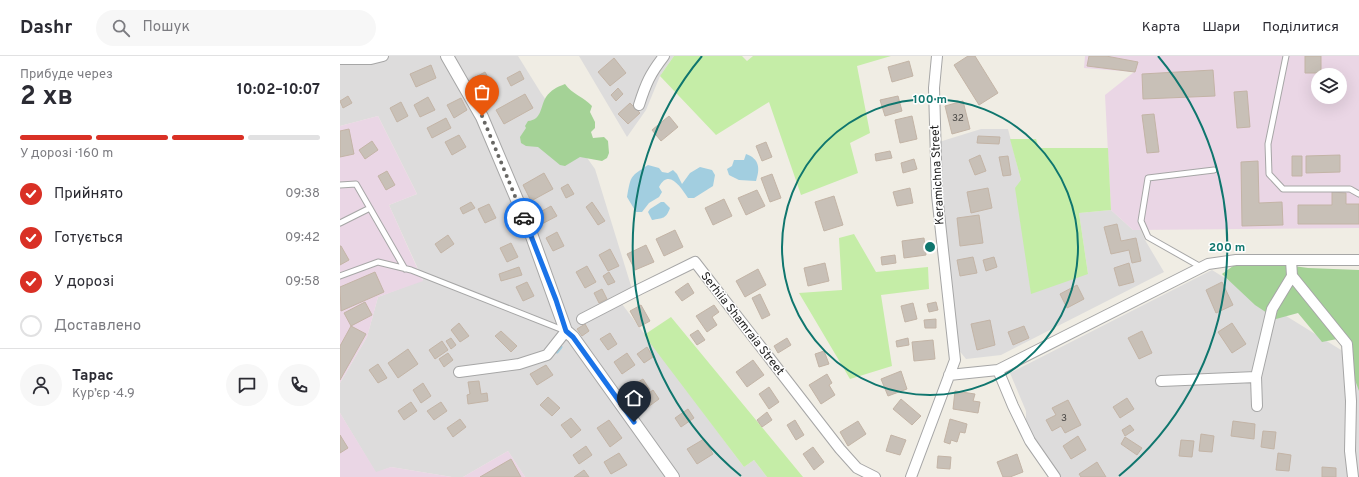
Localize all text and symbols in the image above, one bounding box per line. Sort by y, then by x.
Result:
search box [96,10,376,46]
text: Dashr [20,16,72,40]
icon: search [110,17,132,39]
text: Пошук [142,18,190,37]
text: Карта [1142,19,1180,36]
text: Шари [1202,19,1240,36]
text: Поділитися [1262,19,1339,36]
text: Прибуде через [20,67,113,83]
map controls [1311,68,1347,104]
button: layers [1311,68,1347,104]
pin [465,75,499,116]
text: 2 хв [20,81,73,114]
text: 10:02–10:07 [237,81,320,100]
icon: bag [471,81,493,103]
text: 100 m [913,92,947,108]
house number: 32 [952,112,964,125]
street label: Keramichna Street [927,125,949,225]
text: У дорозі · 160 m [20,146,113,162]
icon: check [20,183,42,205]
text: Прийнято [54,185,123,204]
text: 09:38 [285,186,320,202]
courier [504,198,544,238]
icon: car [513,207,535,229]
icon: check [20,227,42,249]
text: Готується [54,229,123,248]
text: 09:42 [285,230,320,246]
centre of rings [923,240,937,254]
text: 200 m [1209,240,1245,256]
street label: Serhiia Shamraia Street [697,269,787,379]
icon: check [20,271,42,293]
text: У дорозі [54,273,114,292]
text: 09:58 [285,274,320,290]
text: Доставлено [54,317,141,336]
button: person [20,364,62,406]
button: chat [226,364,268,406]
button: phone [278,364,320,406]
text: Тарас [72,367,114,386]
pin [617,381,651,422]
text: Кур’єр · 4.9 [72,386,135,402]
icon: home [623,387,645,409]
house number: 3 [1061,412,1067,425]

